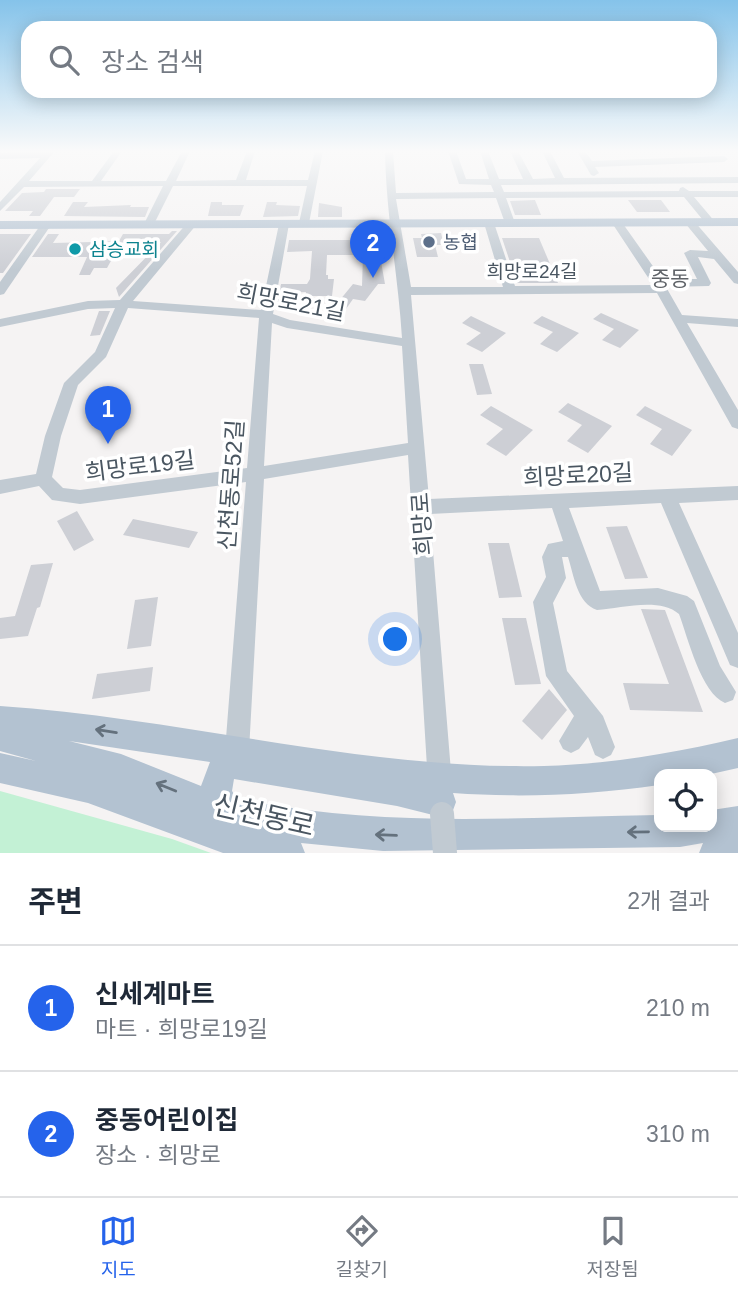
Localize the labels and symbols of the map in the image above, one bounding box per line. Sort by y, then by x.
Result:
pin: 2 [350,220,396,278]
place label: 농협 [443,232,478,253]
marker: 농협 [421,234,437,250]
place label: 삼승교회 [89,239,159,260]
marker: 삼승교회 [67,241,83,257]
street label: 희망로24길 [486,261,578,282]
district label: 중동 [651,267,689,290]
street label: 희망로21길 [234,279,348,325]
pin: 1 [85,386,131,444]
street label: 신천동로52길 [213,419,249,551]
street label: 희망로19길 [84,446,196,486]
street label: 희망로20길 [522,459,634,491]
street label: 희망로 [407,491,437,557]
your location [378,622,412,656]
one-way arrow [95,724,118,737]
one-way arrow [156,779,177,792]
street label: 신천동로 [210,789,318,842]
one-way arrow [627,825,650,839]
one-way arrow [375,828,398,841]

